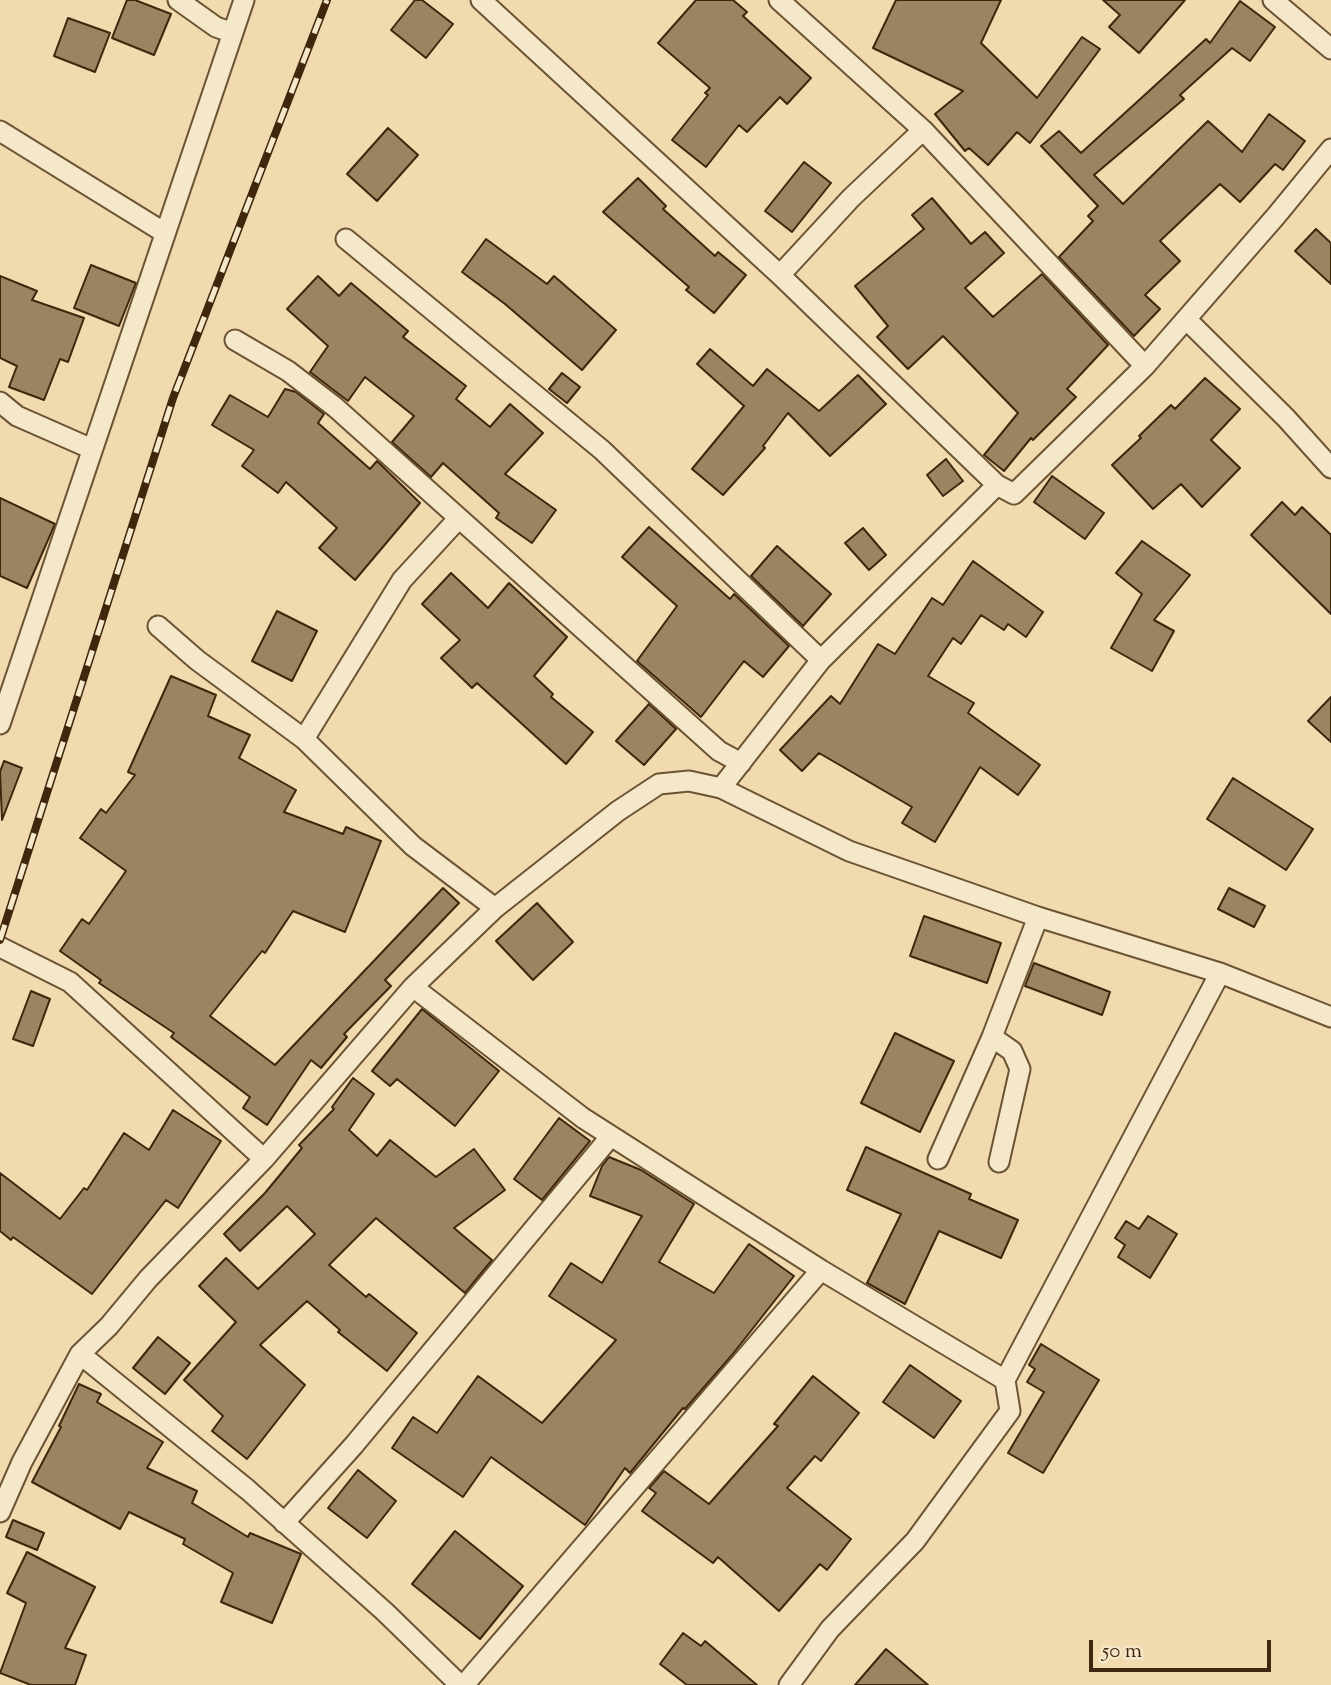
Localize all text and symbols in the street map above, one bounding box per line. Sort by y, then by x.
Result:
scale bar [1093,1626,1275,1670]
text: 50 m [1102,1637,1142,1667]

